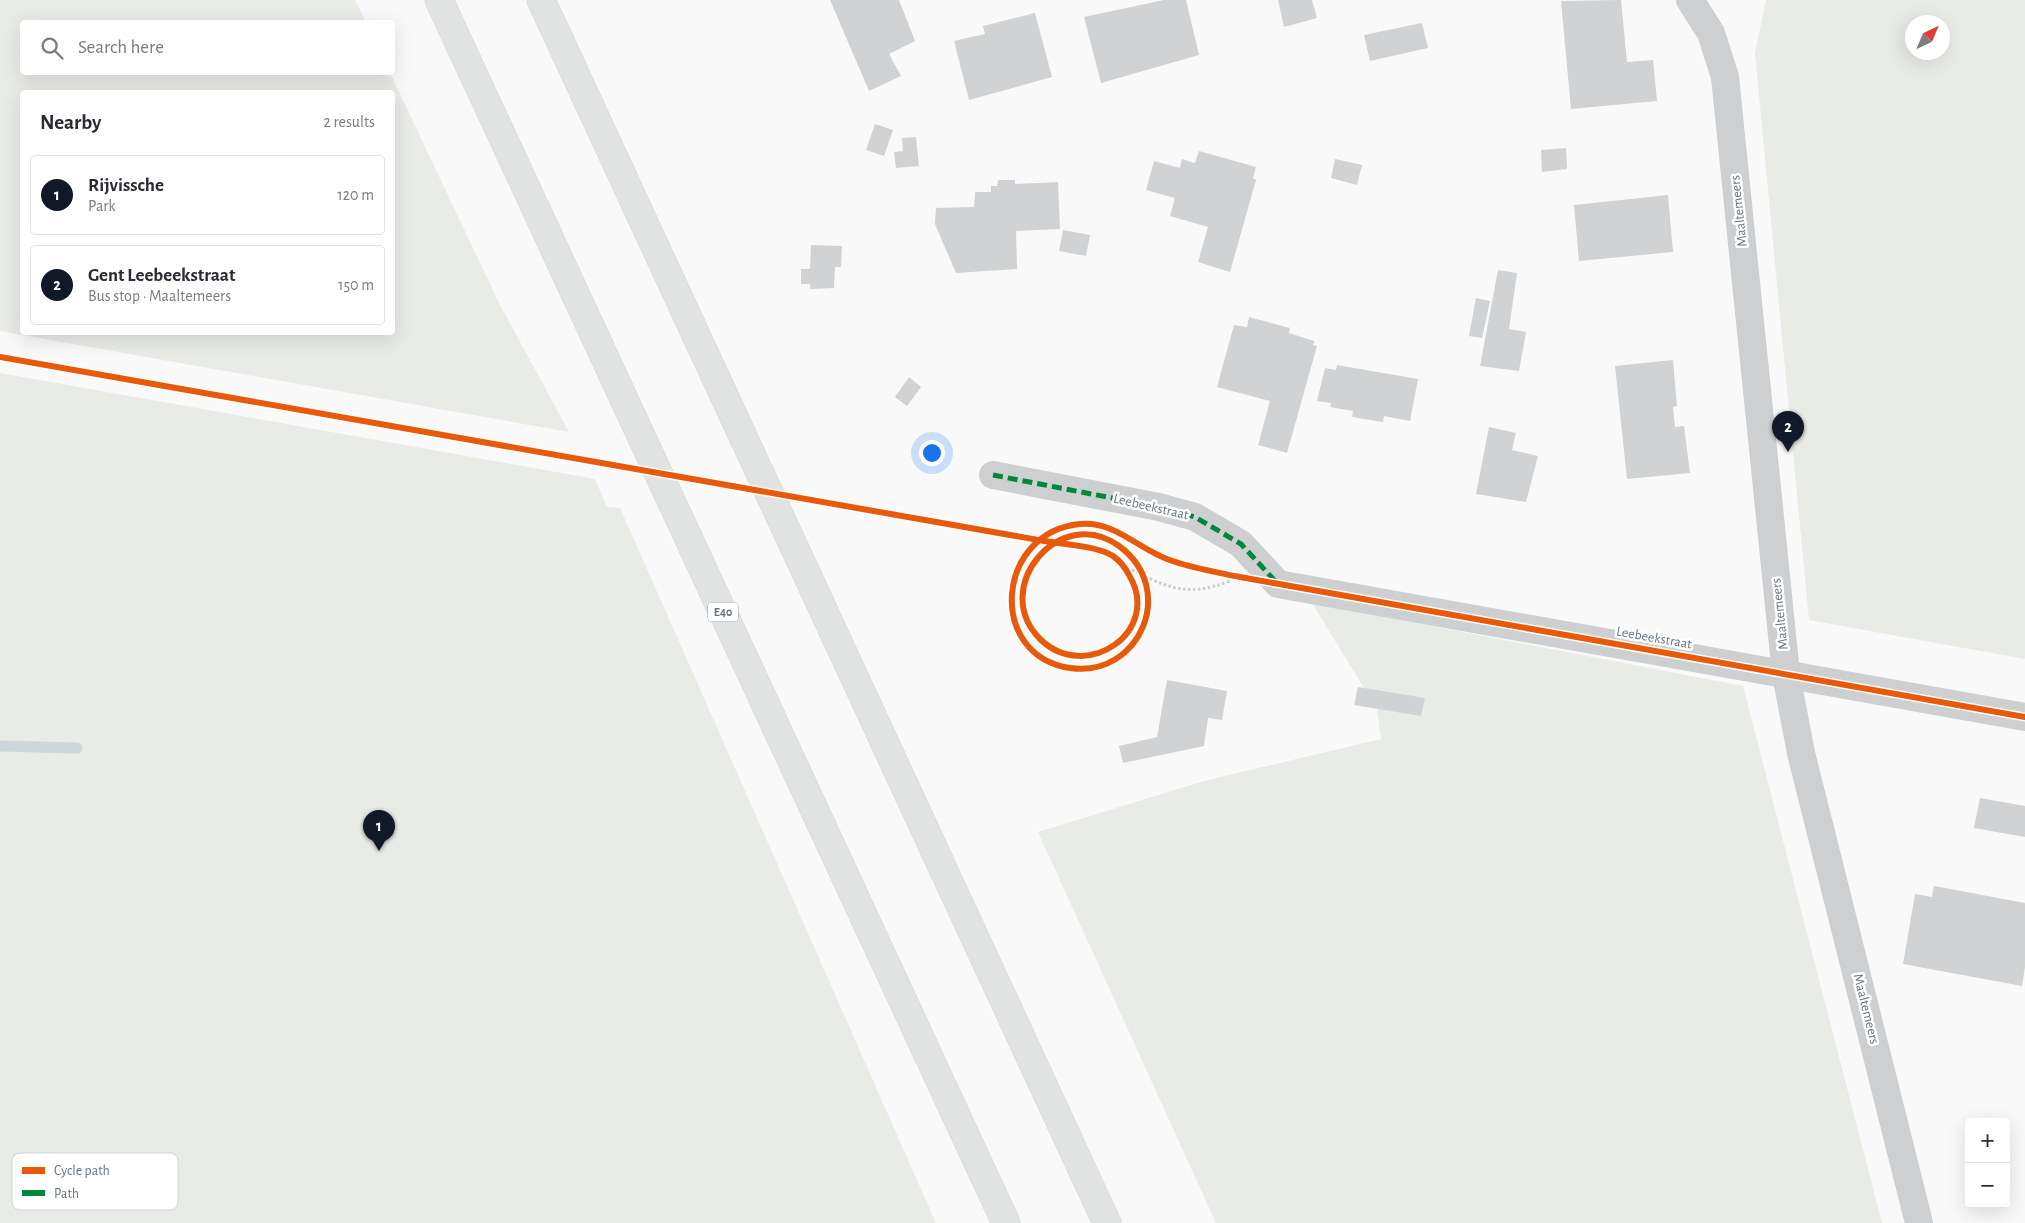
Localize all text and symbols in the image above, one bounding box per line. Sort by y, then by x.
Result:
north arrow [1905,15,1950,60]
search box [20,20,395,75]
icon: search [38,34,66,62]
text: Search here [78,38,164,57]
text: Nearby [40,112,101,133]
text: 2 results [323,114,375,130]
street label: Maaltemeers [1728,175,1750,247]
text: Rijvissche [88,176,164,195]
text: 1 [54,187,60,203]
text: 120 m [337,187,374,203]
text: Park [88,198,116,214]
text: Gent Leebeekstraat [88,266,235,285]
text: 2 [53,277,61,293]
text: 150 m [338,277,374,293]
text: Bus stop · Maaltemeers [88,288,231,304]
pin: 2 [1772,411,1804,452]
your location [919,440,945,466]
street label: Leebeekstraat [1112,492,1190,523]
street label: Maaltemeers [1769,578,1791,650]
road number: E40 [708,602,738,622]
street label: Leebeekstraat [1615,624,1693,652]
pin: 1 [363,810,395,851]
street label: Maaltemeers [1851,972,1881,1046]
map controls [1965,1118,2010,1208]
button: + [1965,1118,2010,1163]
legend [12,1153,178,1210]
button: − [1965,1163,2010,1208]
text: Cycle path [54,1164,110,1178]
text: Path [54,1187,79,1201]

